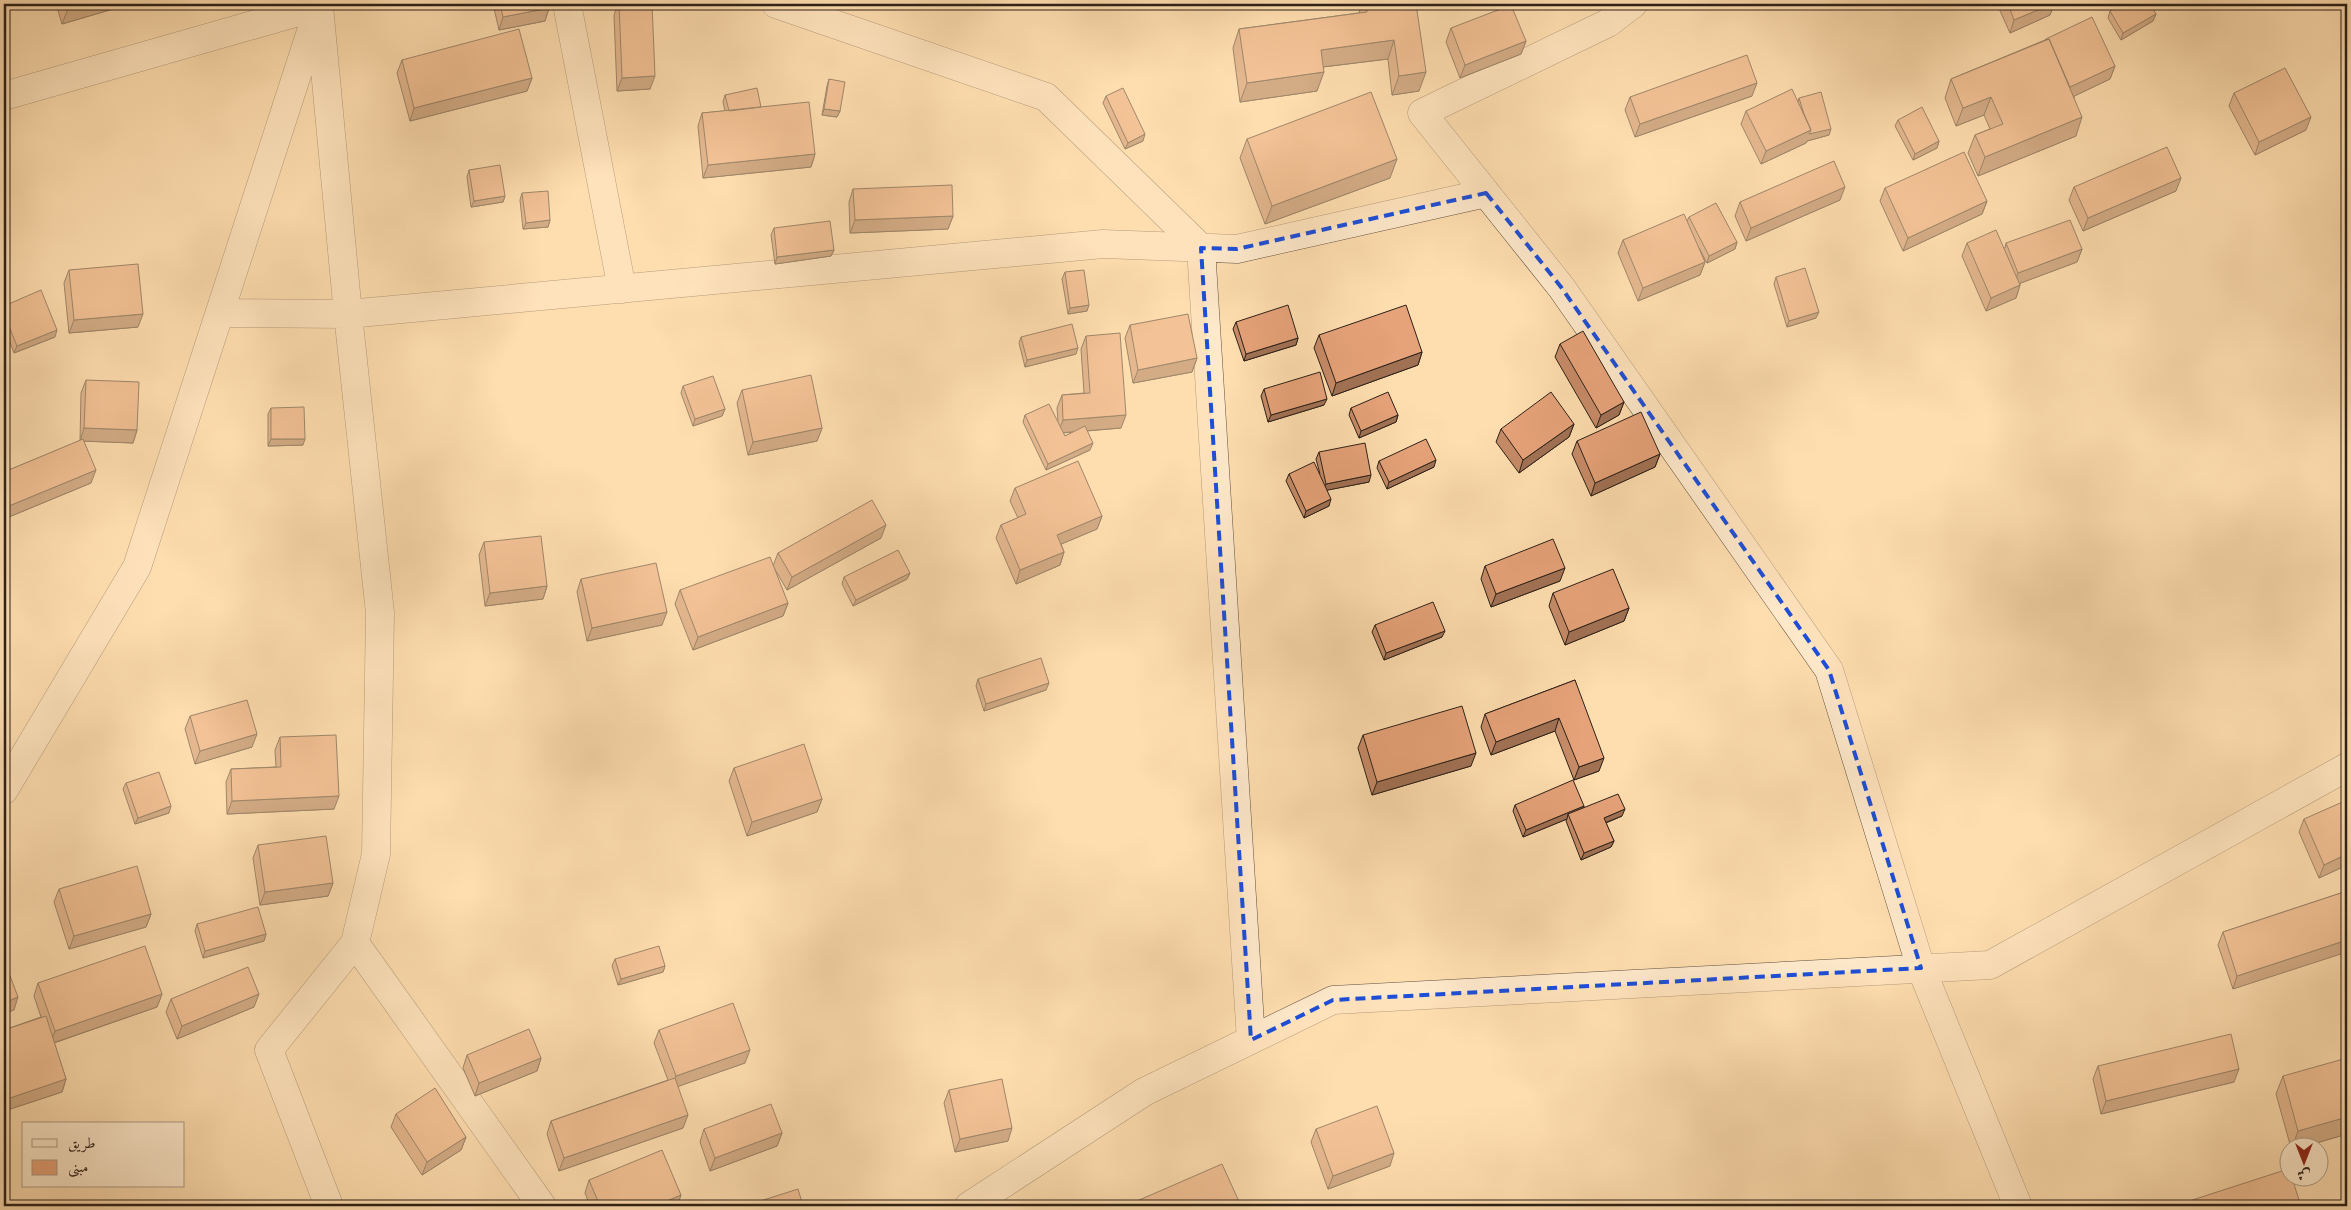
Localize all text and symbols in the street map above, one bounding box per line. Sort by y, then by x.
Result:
legend [22,1122,185,1188]
text: طريق [68,1134,95,1153]
north arrow [2278,1138,2328,1188]
text: مبنى [68,1158,88,1178]
text: ش [2297,1165,2311,1183]

